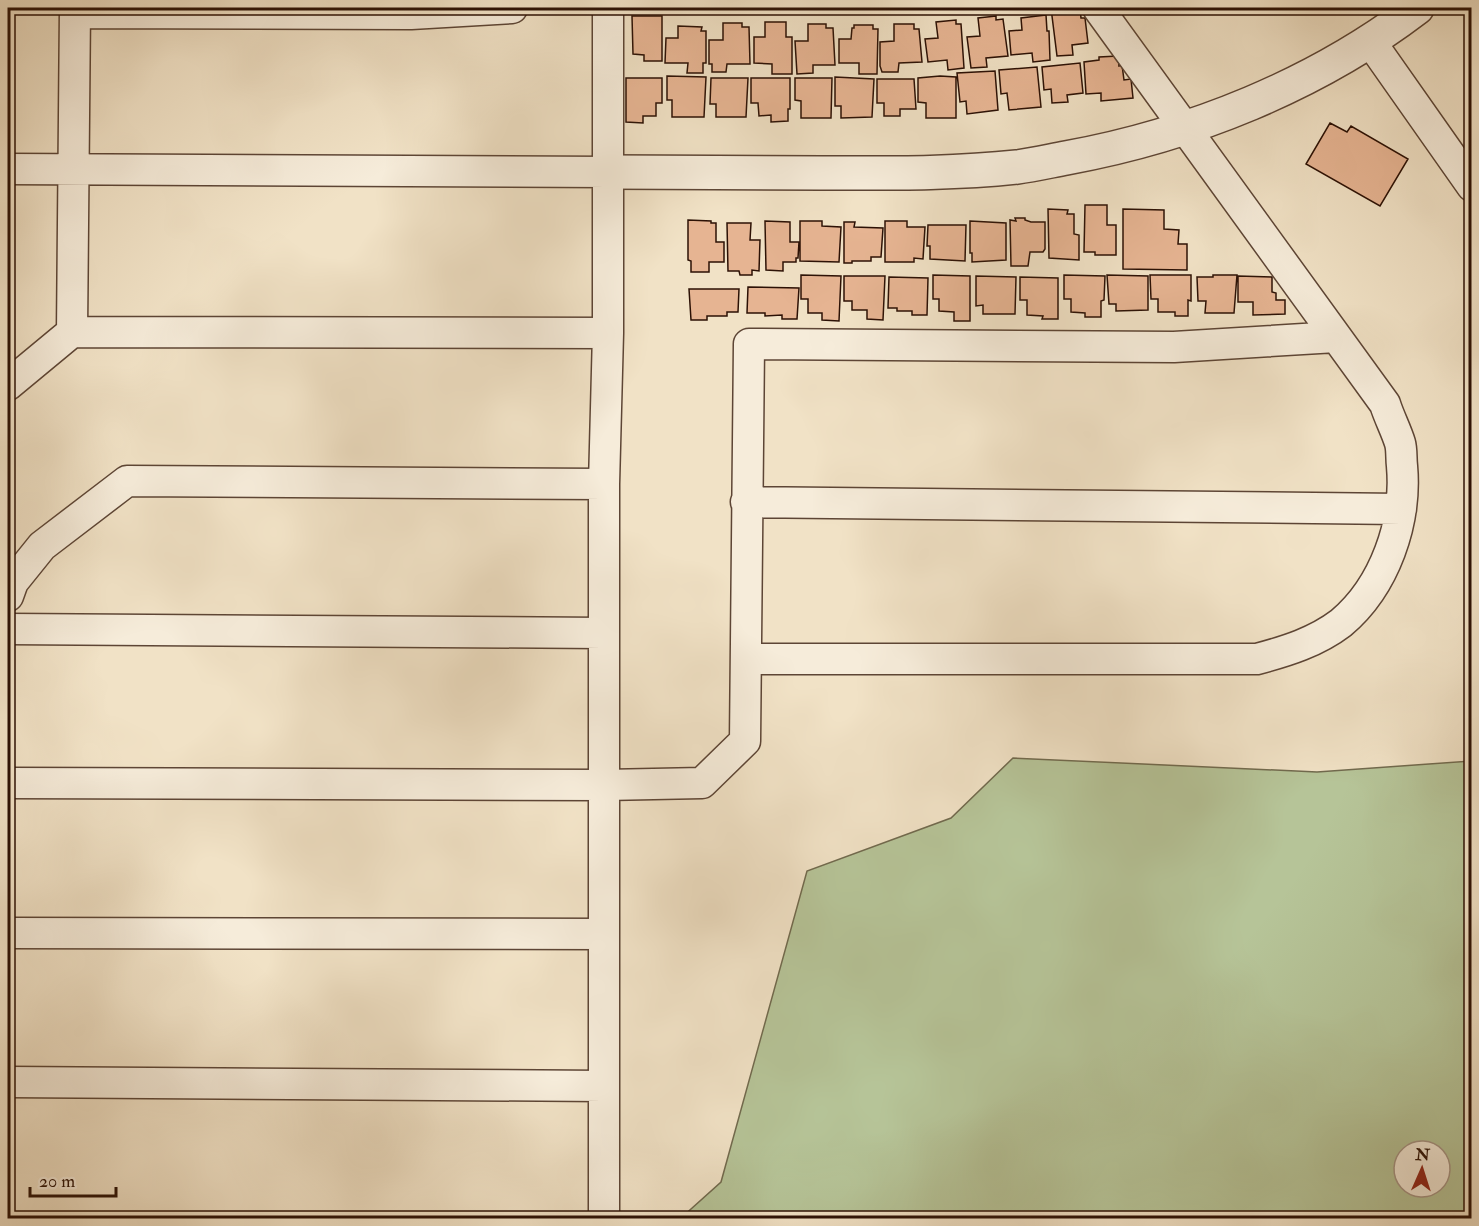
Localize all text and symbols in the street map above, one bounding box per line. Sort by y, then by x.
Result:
north arrow [1392,1139,1452,1199]
text: N [1414,1145,1431,1165]
scale bar [30,1160,116,1198]
text: 20 m [39,1170,75,1193]

